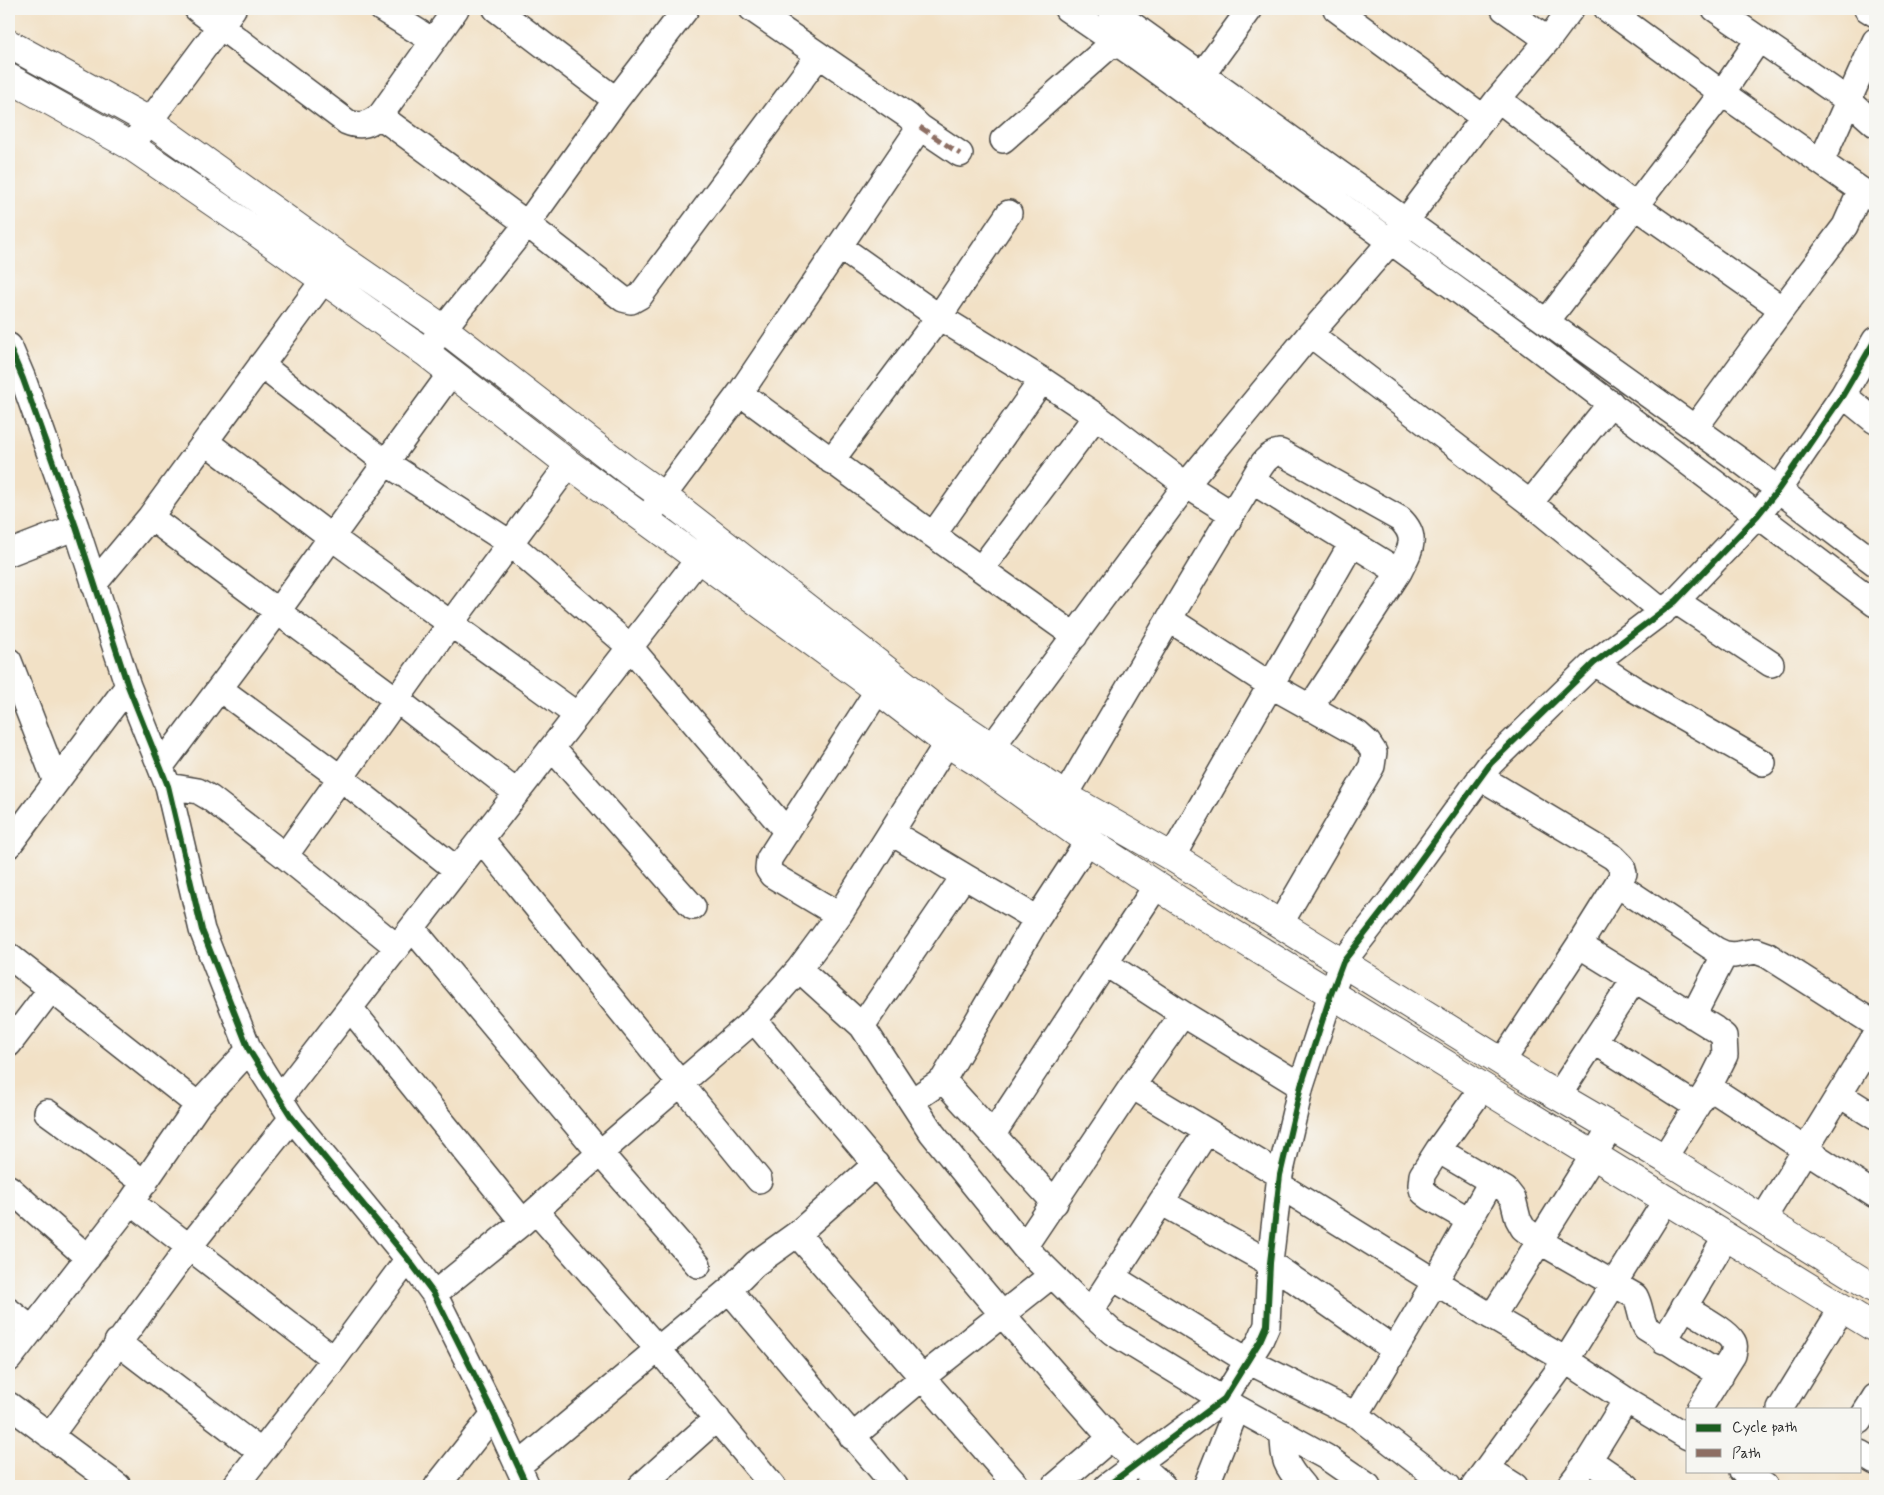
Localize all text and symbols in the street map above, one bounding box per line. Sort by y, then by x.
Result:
legend [1686,1408,1862,1472]
text: Cycle path [1732,1418,1797,1438]
text: Path [1732,1444,1761,1464]

